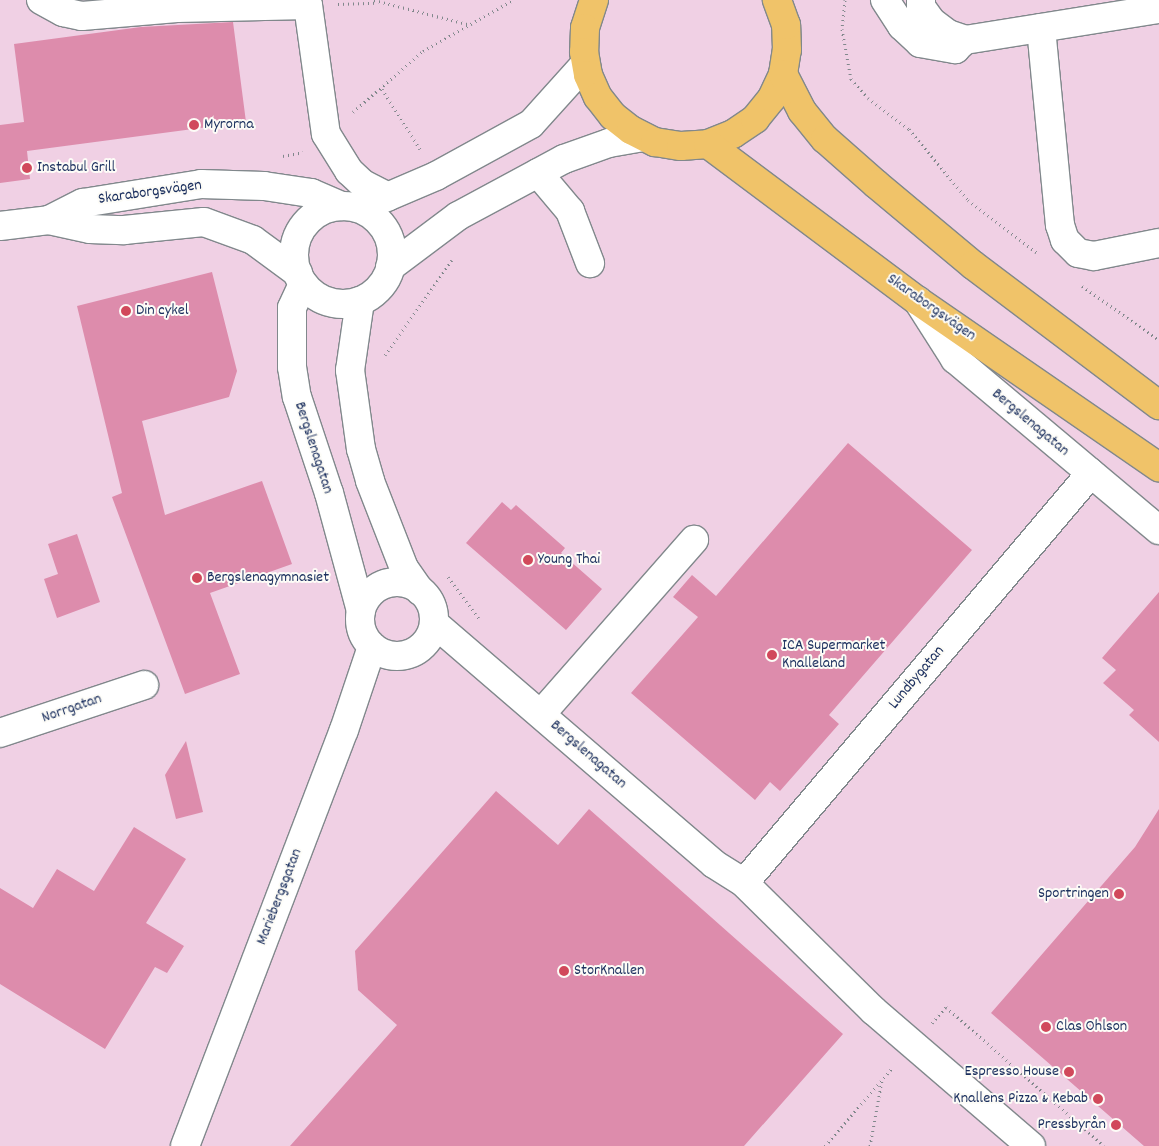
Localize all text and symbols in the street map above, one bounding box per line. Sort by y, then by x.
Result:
place label: Myrorna [204,115,254,135]
marker: Myrorna [188,119,200,131]
place label: Instabul Grill [37,158,115,178]
marker: Instabul Grill [21,162,33,174]
street label: Skaraborgsvägen [97,176,203,210]
street label: Skaraborgsvägen [883,270,979,346]
place label: Din cykel [136,301,189,321]
marker: Din cykel [120,305,132,317]
street label: Bergslenagatan [987,385,1073,461]
street label: Bergslenagatan [289,400,337,496]
place label: Young Thai [538,550,600,570]
marker: Young Thai [522,554,534,566]
place label: Bergslenagymnasiet [207,568,329,588]
marker: Bergslenagymnasiet [191,572,203,584]
place label: ICA Supermarket Knalleland [782,636,886,674]
street label: Lundbygatan [885,642,949,714]
marker: ICA Supermarket Knalleland [766,649,778,661]
street label: Norrgatan [39,690,105,728]
street label: Bergslenagatan [546,716,630,794]
street label: Mariebergsgatan [253,846,307,948]
place label: Sportringen [1038,884,1109,904]
marker: Sportringen [1113,888,1125,900]
place label: StorKnallen [574,961,644,981]
marker: StorKnallen [558,965,570,977]
place label: Clas Ohlson [1056,1017,1127,1037]
marker: Clas Ohlson [1040,1021,1052,1033]
place label: Espresso House [964,1062,1059,1082]
marker: Espresso House [1063,1066,1075,1078]
place label: Knallens Pizza & Kebab [953,1089,1088,1109]
marker: Knallens Pizza & Kebab [1092,1093,1104,1105]
place label: Pressbyrån [1038,1115,1106,1135]
marker: Pressbyrån [1110,1119,1122,1131]

